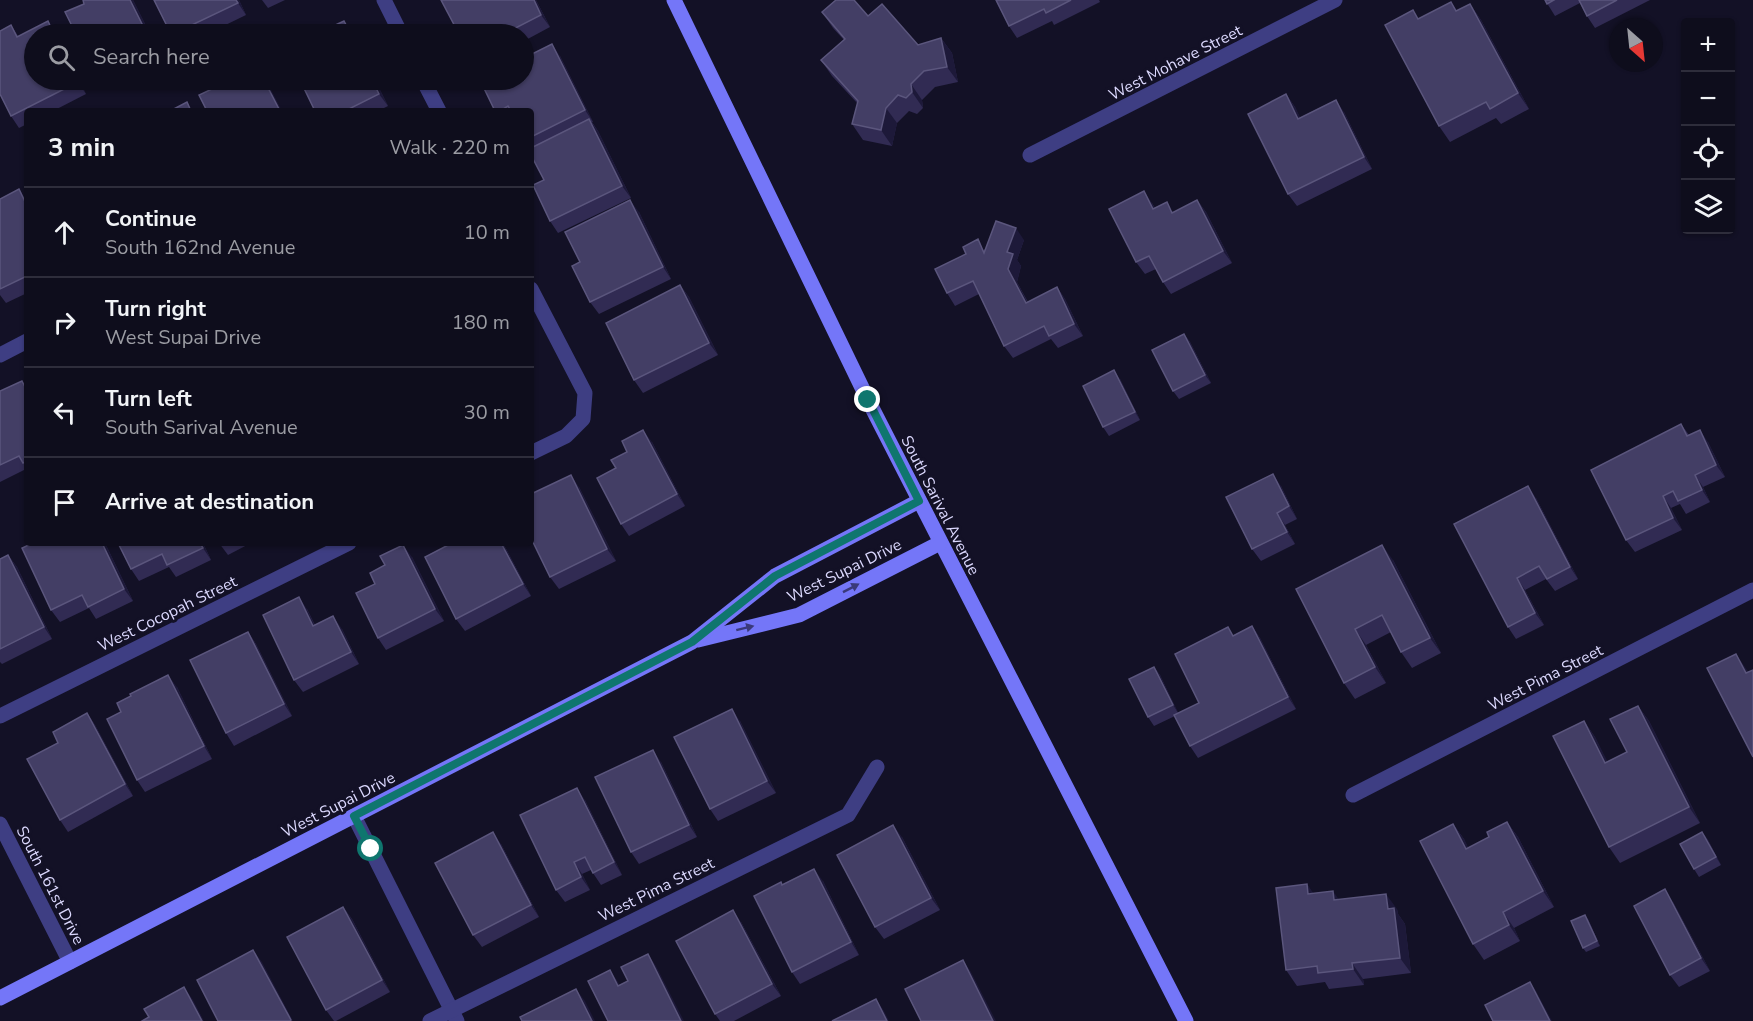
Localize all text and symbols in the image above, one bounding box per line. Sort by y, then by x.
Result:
north arrow [1609,18,1663,72]
map controls [1681,18,1735,234]
button: + [1681,18,1735,72]
street label: West Mohave Street [1105,20,1246,106]
search box [24,24,534,90]
icon: search [45,41,78,74]
text: Search here [93,42,210,72]
button: − [1681,72,1735,126]
button: locate [1681,126,1735,180]
text: 3 min [48,130,115,165]
text: Walk · 220 m [390,134,510,161]
button: layers [1681,180,1735,234]
text: Continue [105,204,196,234]
icon: ahead [48,216,81,249]
text: 10 m [464,219,510,246]
text: South 162nd Avenue [105,234,295,261]
text: Turn right [105,294,206,324]
icon: right [48,306,81,339]
text: 180 m [452,309,510,336]
text: West Supai Drive [105,324,261,351]
text: Turn left [105,384,192,414]
route end [854,386,880,412]
icon: left [48,396,81,429]
text: 30 m [464,399,510,426]
text: South Sarival Avenue [105,414,298,441]
street label: South Sarival Avenue [895,432,985,579]
icon: arrive [48,486,81,519]
text: Arrive at destination [105,487,314,517]
street label: West Supai Drive [783,534,905,608]
street label: West Cocopah Street [94,570,241,657]
one-way arrow [842,584,860,594]
one-way arrow [736,623,754,633]
street label: West Pima Street [1484,639,1607,716]
street label: West Supai Drive [278,767,399,843]
street label: South 161st Drive [11,822,90,949]
route start [357,835,383,861]
street label: West Pima Street [595,852,718,927]

